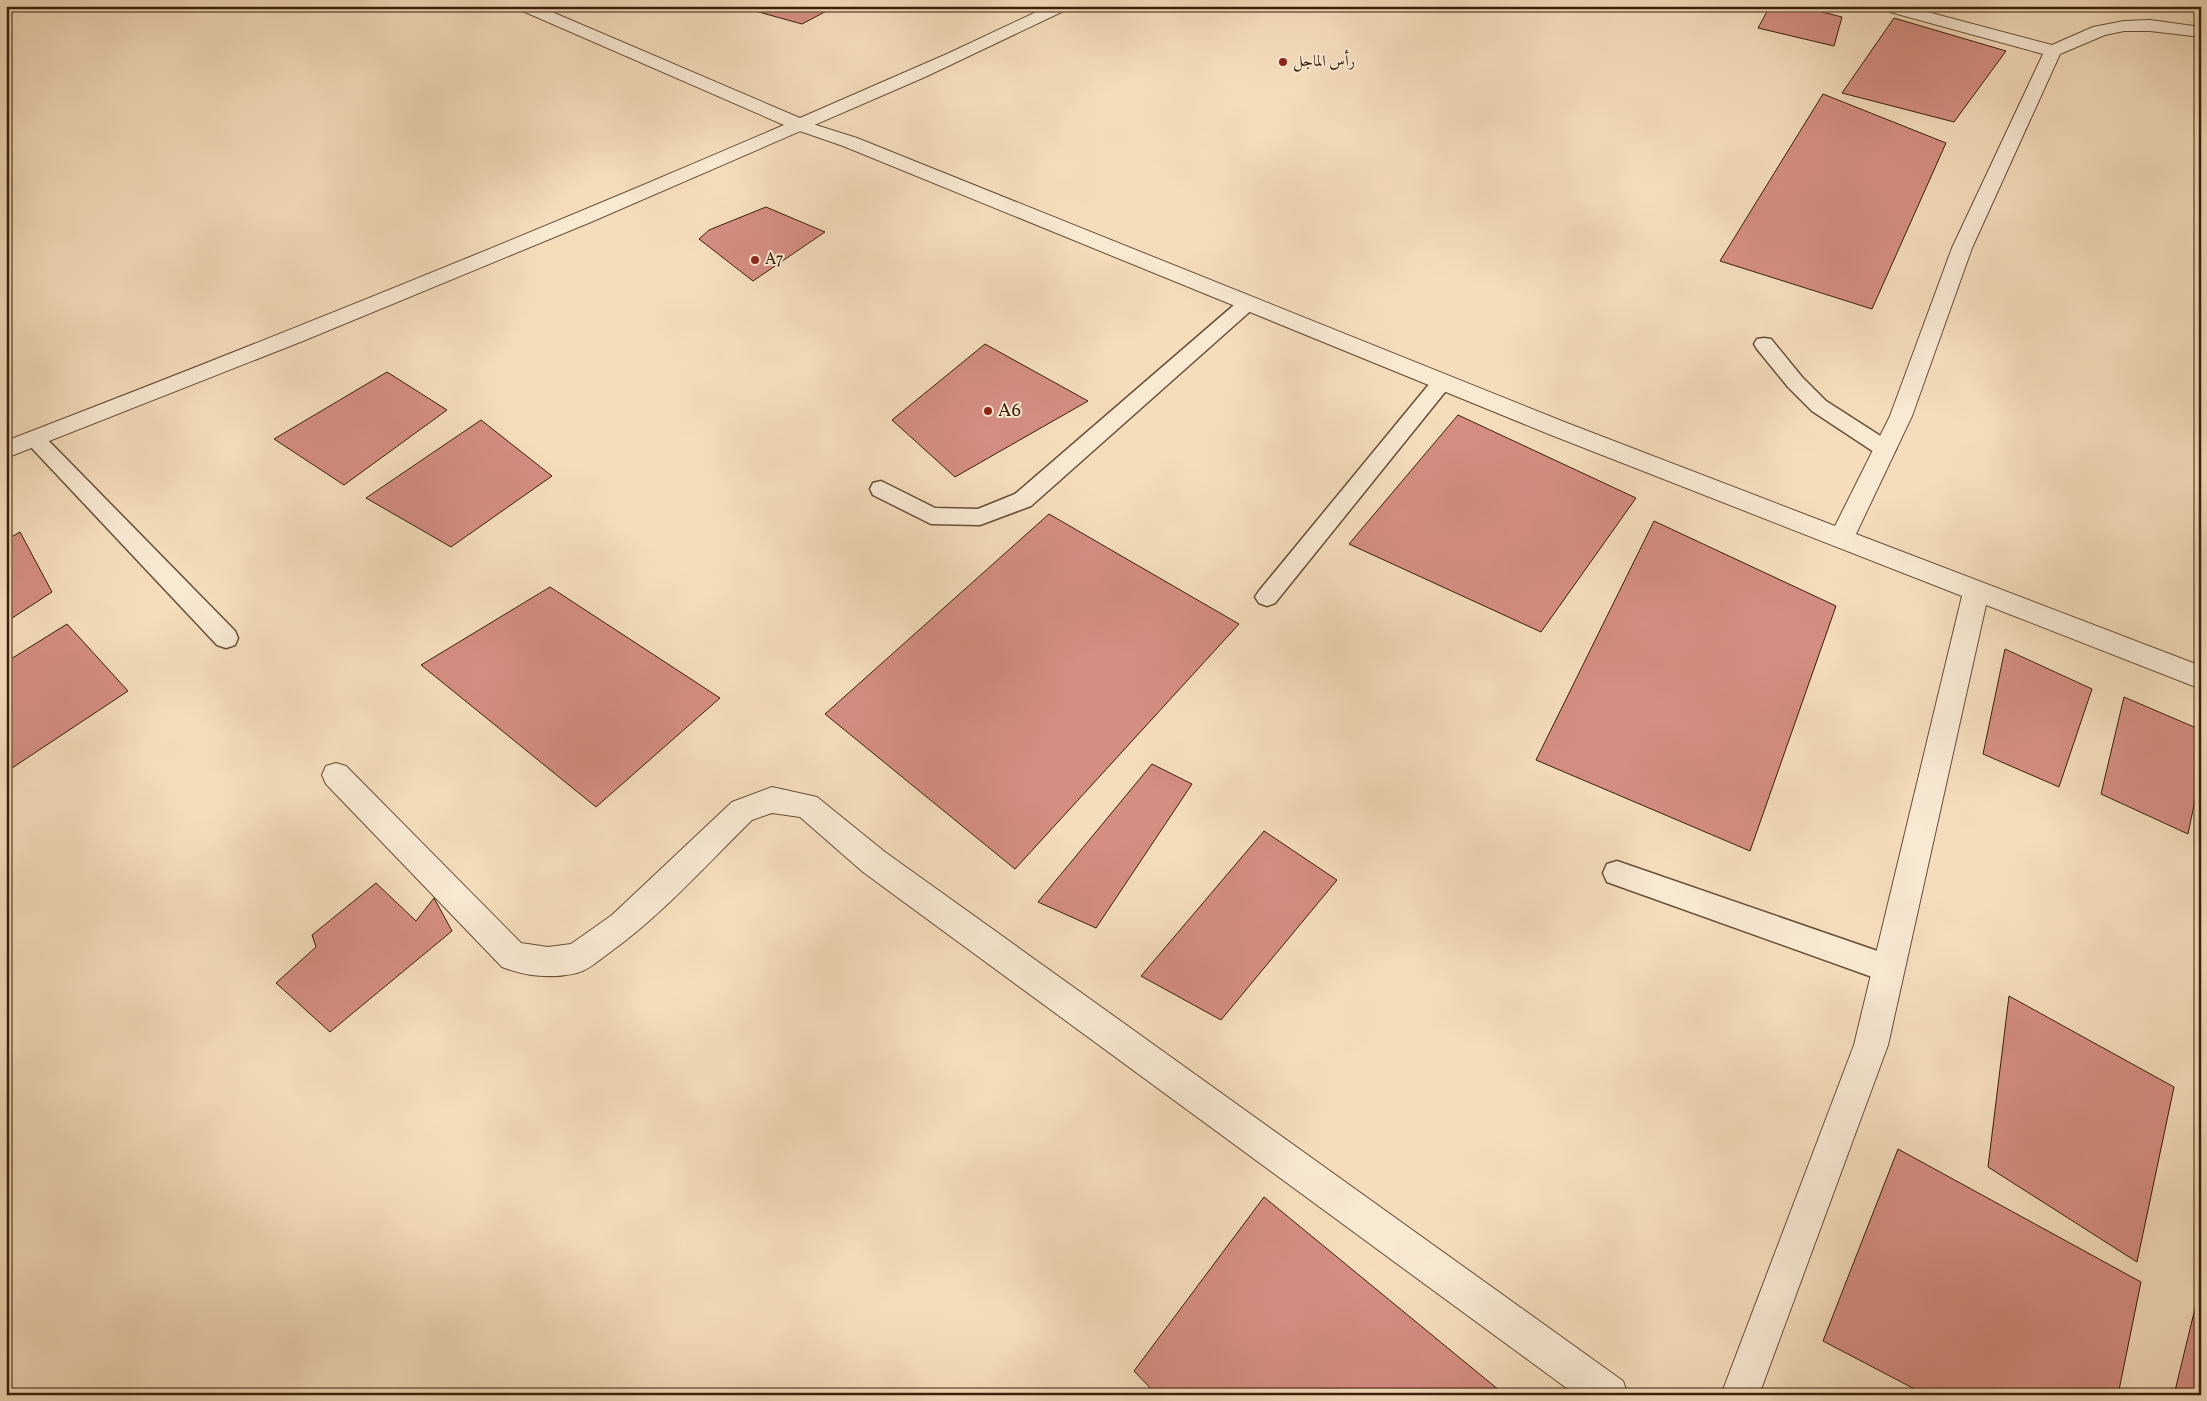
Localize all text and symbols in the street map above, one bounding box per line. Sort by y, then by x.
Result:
place label: رأس الماجل [1293,49,1355,73]
marker: رأس الماجل [1277,56,1289,68]
place label: A7 [765,249,784,271]
marker: A7 [749,254,761,266]
place label: A6 [998,398,1021,424]
marker: A6 [982,405,994,417]

